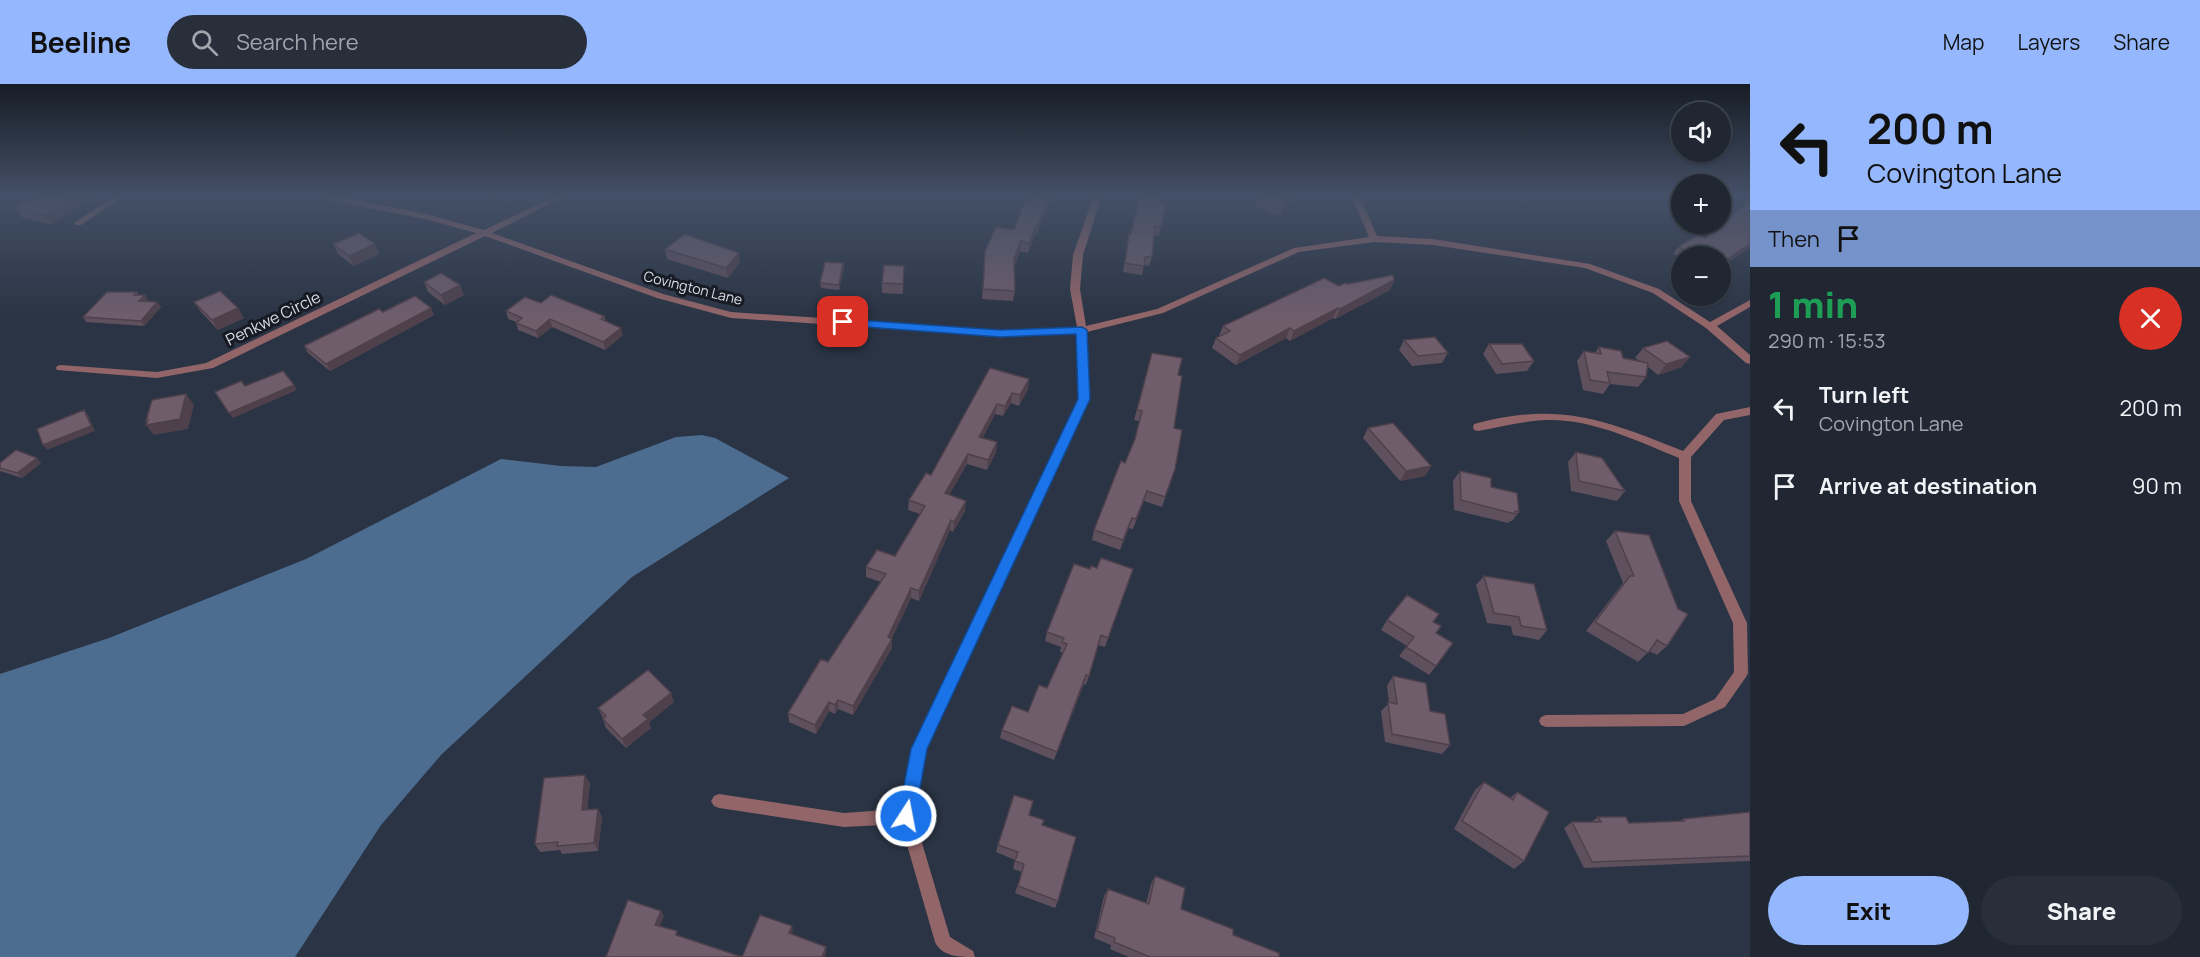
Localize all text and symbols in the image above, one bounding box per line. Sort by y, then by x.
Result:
search box [167,15,587,69]
text: Beeline [30,23,131,61]
icon: search [188,26,221,59]
text: Search here [236,27,359,57]
text: Map [1943,28,1984,56]
text: Layers [2017,28,2080,56]
text: Share [2113,28,2170,56]
text: 200 m [1867,99,1993,157]
map controls [1671,102,1731,306]
button: sound [1671,102,1731,162]
icon: left [1768,108,1846,186]
text: Covington Lane [1867,154,2062,191]
button: + [1671,174,1731,234]
icon: arrive [1832,222,1865,255]
text: Then [1768,224,1820,254]
button: − [1671,246,1731,306]
street label: Covington Lane [642,266,744,309]
text: 1 min [1768,280,1858,329]
street label: Penkwe Circle [222,285,324,351]
button: close [2119,287,2182,350]
pin [817,296,868,347]
icon: arrive [826,305,859,338]
text: 290 m · 15:53 [1768,327,1885,354]
text: Turn left [1819,380,1909,410]
icon: left [1768,392,1801,425]
text: 200 m [2120,393,2182,423]
text: Covington Lane [1819,410,1963,437]
icon: arrive [1768,470,1801,503]
text: Arrive at destination [1819,471,2037,501]
text: 90 m [2132,471,2182,501]
position arrow [874,784,938,848]
button: Exit [1768,876,1969,945]
button: Share [1981,876,2182,945]

